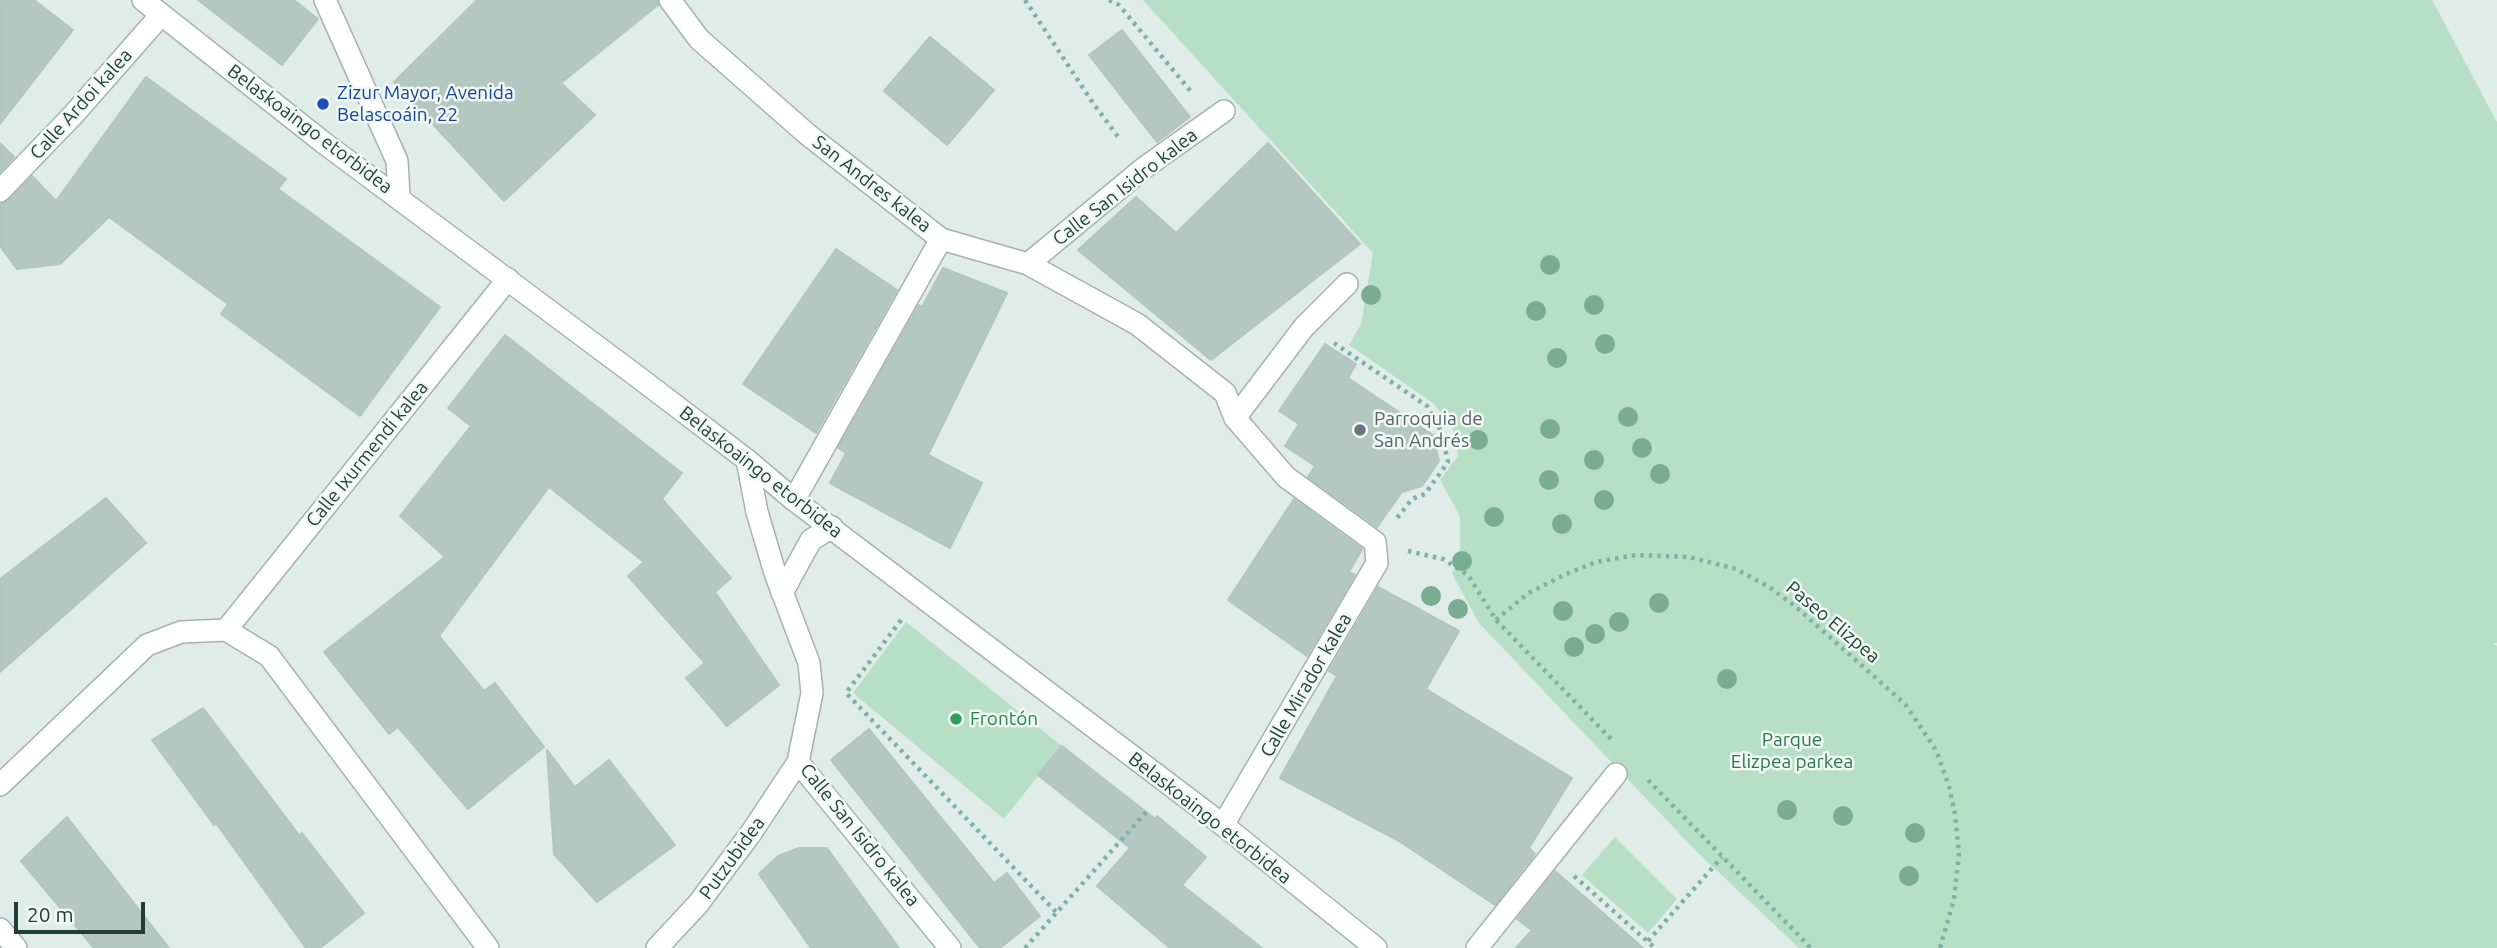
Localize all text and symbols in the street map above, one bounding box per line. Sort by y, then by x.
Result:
street label: Calle Ardoi kalea [25,44,137,164]
street label: Belaskoaingo etorbidea [223,59,397,199]
place label: Zizur Mayor, Avenida Belascoáin, 22 [337,82,514,126]
marker: Zizur Mayor, Avenida Belascoáin, 22 [315,96,331,112]
street label: Calle San Isidro kalea [1048,123,1202,251]
street label: San Andres kalea [808,131,936,237]
street label: Calle Ixurmendi kalea [301,376,433,532]
street label: Belaskoaingo etorbidea [675,401,847,543]
place label: Parroquia de San Andrés [1374,408,1483,452]
marker: Parroquia de San Andrés [1352,422,1368,438]
street label: Paseo Elizpea [1781,576,1885,668]
street label: Calle Mirador kalea [1255,609,1357,761]
place label: Frontón [970,708,1038,730]
marker: Frontón [948,711,964,727]
park label: Parque Elizpea parkea [1731,729,1853,773]
street label: Belaskoaingo etorbidea [1124,747,1296,889]
street label: Calle San Isidro kalea [795,759,925,911]
street label: Putzubidea [694,812,770,904]
scale bar [18,888,149,932]
text: 20 m [27,902,74,926]

